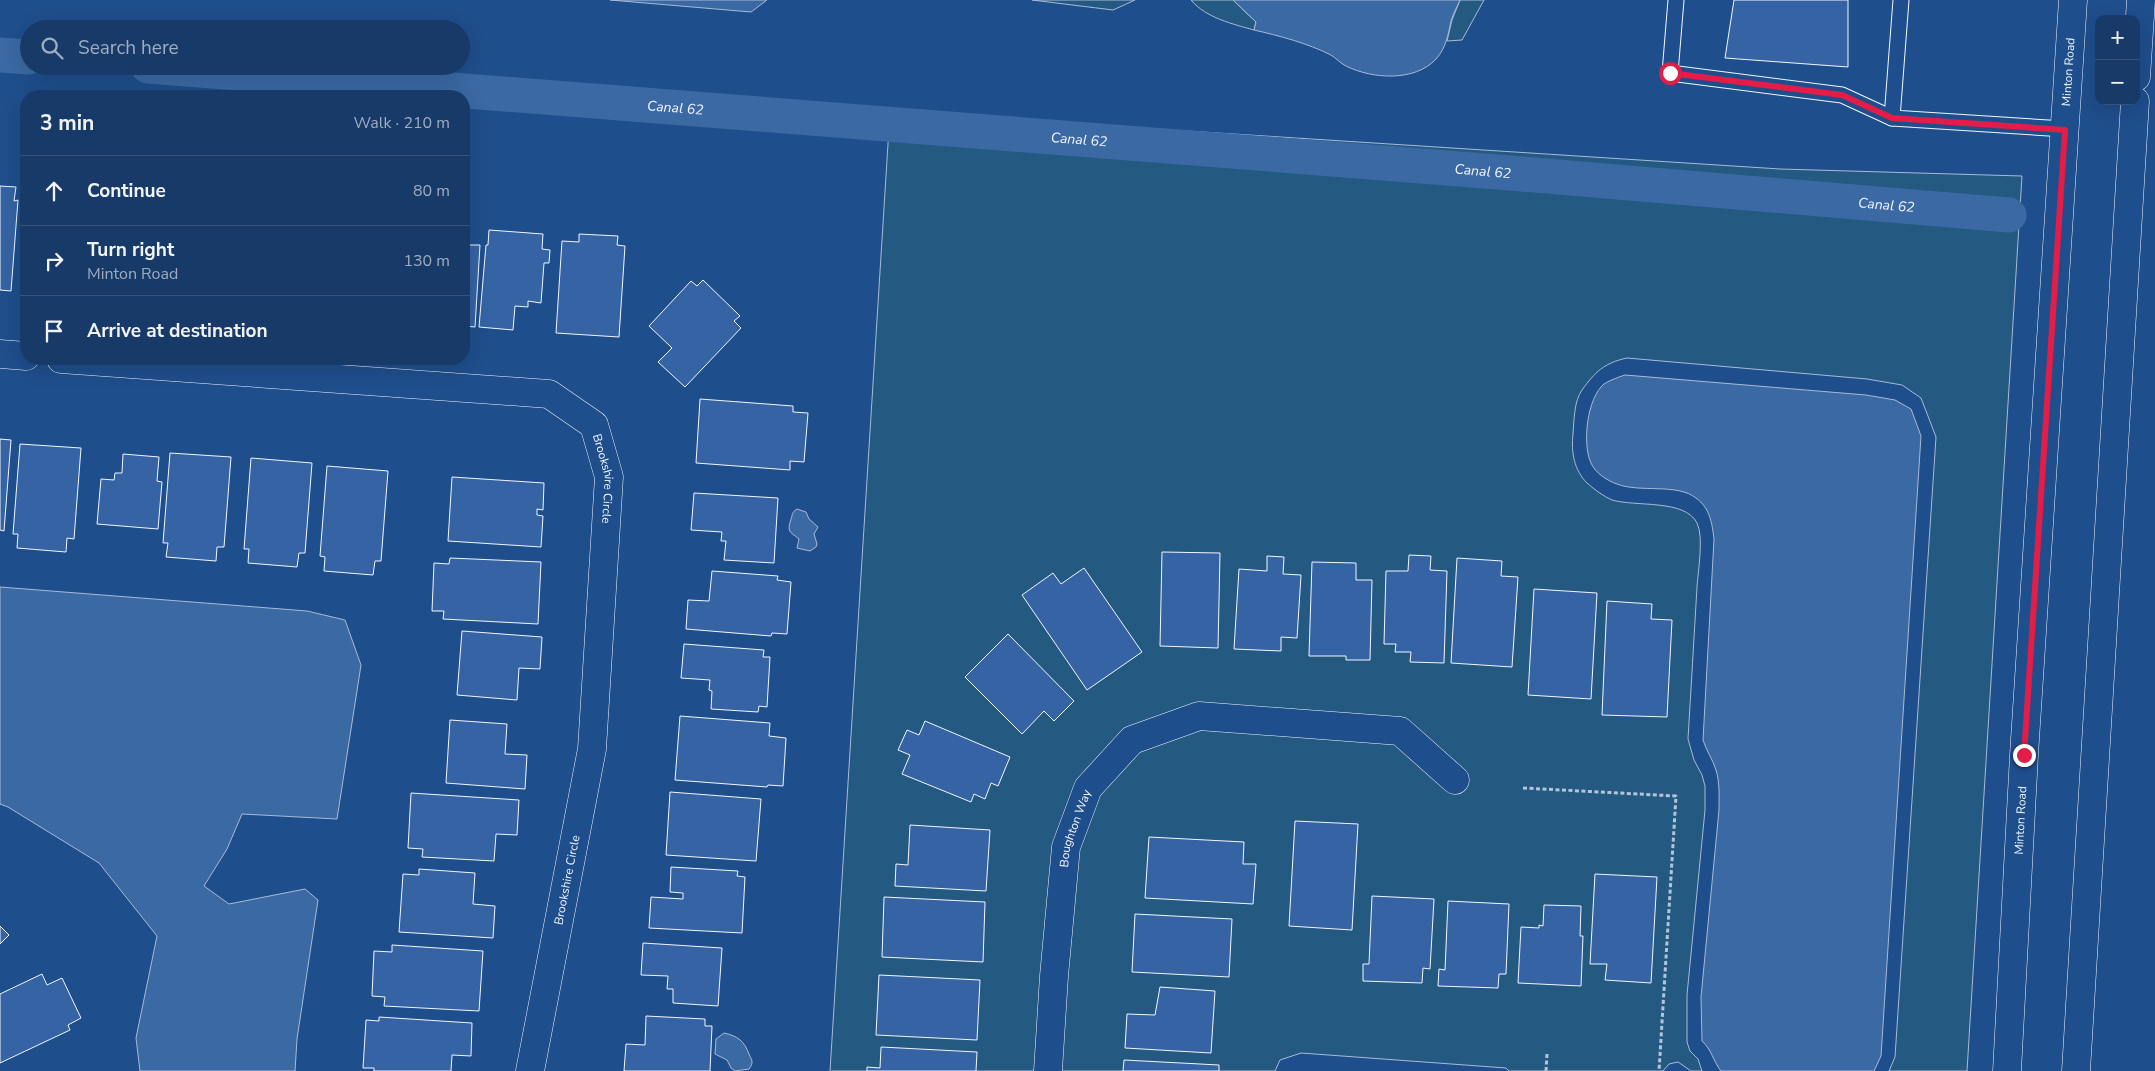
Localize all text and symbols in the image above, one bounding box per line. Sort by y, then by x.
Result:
map controls [2095,15,2140,105]
button: + [2095,15,2140,60]
search box [20,20,470,75]
icon: search [38,34,66,62]
text: Search here [78,35,179,61]
street label: Minton Road [2058,37,2079,107]
button: − [2095,60,2140,105]
route start [1659,62,1682,85]
water label: Canal 62 [646,96,704,120]
text: 3 min [40,109,94,137]
text: Walk · 210 m [354,112,450,134]
water label: Canal 62 [1050,128,1108,151]
water label: Canal 62 [1454,160,1512,183]
icon: ahead [40,177,68,205]
text: Continue [87,178,166,204]
text: 80 m [413,180,450,202]
water label: Canal 62 [1857,193,1915,217]
text: Turn right [87,237,174,263]
icon: right [40,247,68,275]
text: 130 m [403,250,450,272]
text: Minton Road [87,263,178,285]
icon: arrive [40,317,68,345]
text: Arrive at destination [87,318,268,344]
street label: Brookshire Circle [589,432,617,524]
route end [2013,744,2036,767]
street label: Boughton Way [1056,786,1095,868]
street label: Minton Road [2011,786,2030,855]
street label: Brookshire Circle [550,834,584,926]

